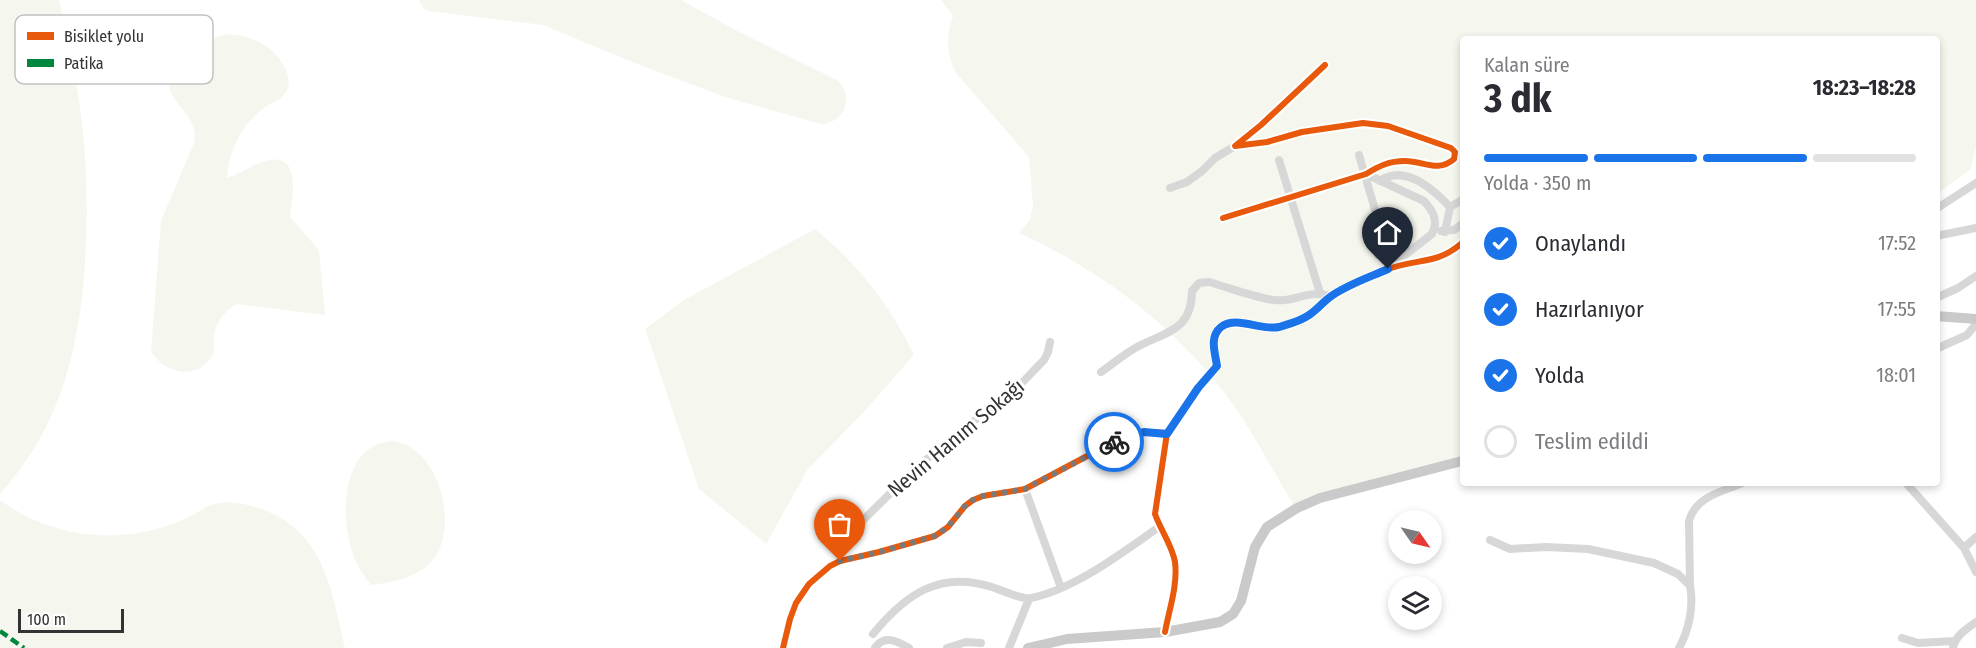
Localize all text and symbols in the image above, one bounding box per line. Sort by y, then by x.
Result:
legend [15,15,213,84]
text: Bisiklet yolu [64,27,144,46]
text: Kalan süre [1484,53,1570,77]
text: Patika [64,54,104,73]
text: 18:23–18:28 [1813,74,1916,101]
text: 3 dk [1484,76,1552,122]
text: Yolda · 350 m [1484,171,1591,195]
pin [1362,207,1413,269]
icon: home [1371,216,1404,249]
icon: check [1484,227,1517,260]
text: Onaylandı [1535,230,1626,257]
text: 17:52 [1878,231,1916,255]
icon: check [1484,293,1517,326]
text: Hazırlanıyor [1535,296,1644,323]
text: 17:55 [1878,297,1916,321]
icon: check [1484,359,1517,392]
text: Yolda [1535,362,1585,389]
text: 18:01 [1876,363,1916,387]
street label: Nevin Hanım Sokağı [882,373,1030,503]
courier [1084,412,1144,472]
icon: bike [1098,426,1131,459]
text: Teslim edildi [1535,428,1649,455]
pin [814,499,865,561]
icon: bag [823,508,856,541]
north arrow [1388,510,1442,564]
map controls [1388,510,1442,630]
button: layers [1388,576,1442,630]
scale bar [18,606,124,634]
text: 100 m [27,610,66,629]

